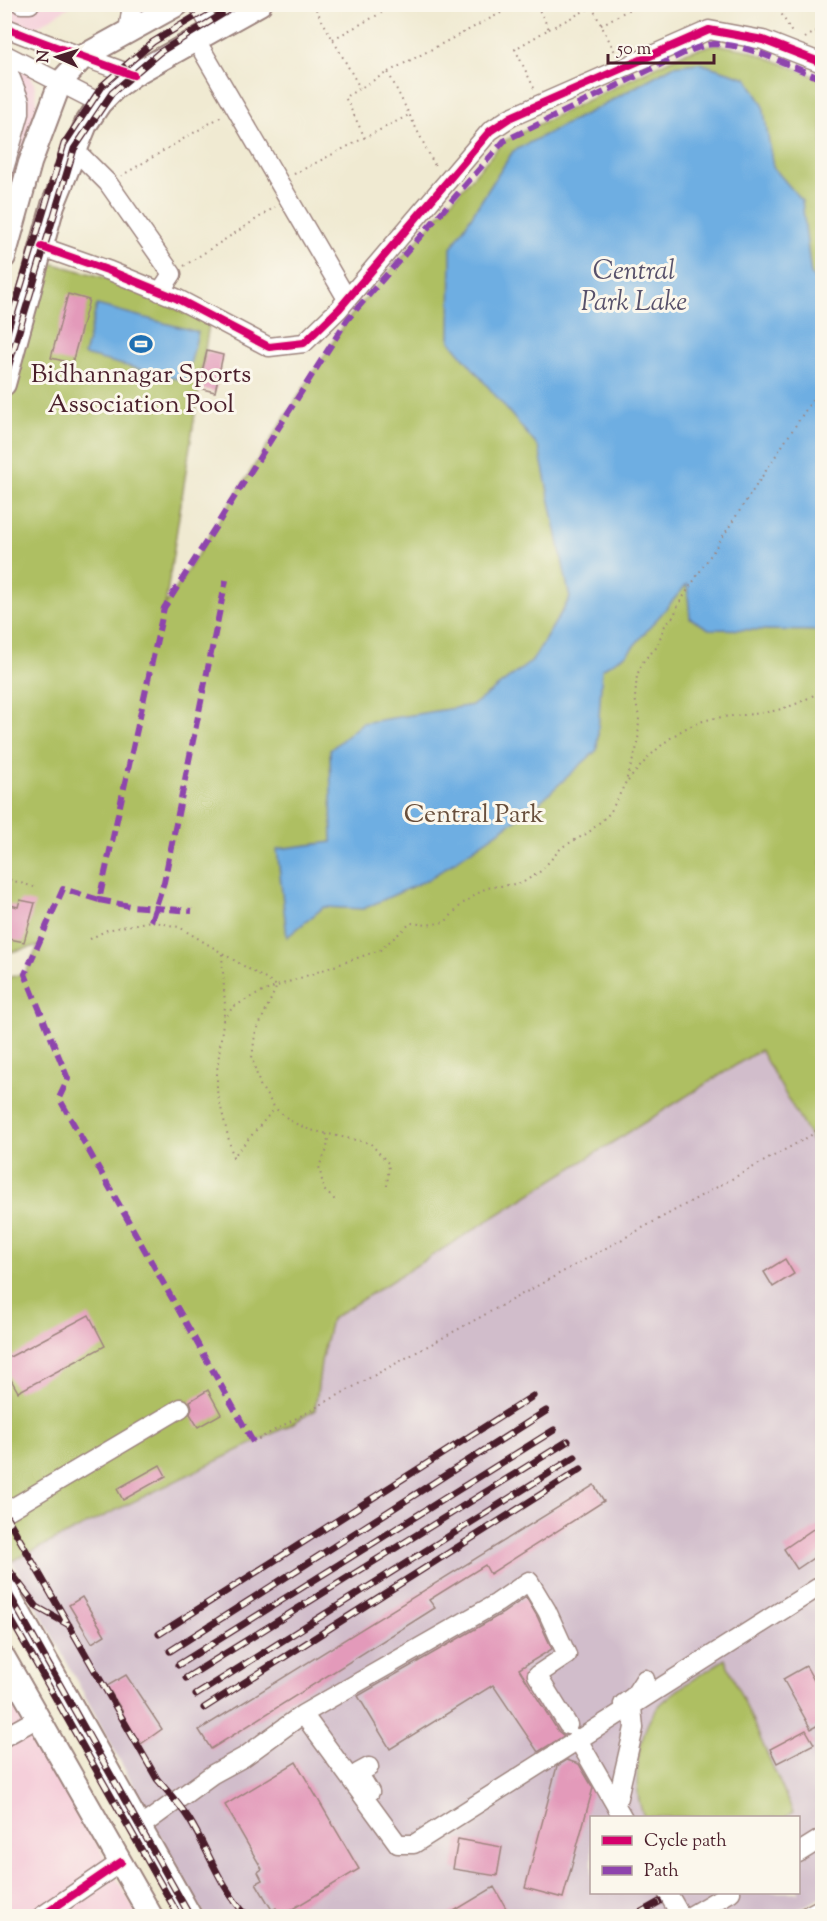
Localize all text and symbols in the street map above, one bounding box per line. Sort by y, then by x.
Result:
north arrow [27,27,87,87]
scale bar [608,27,714,65]
text: 50 m [616,37,652,63]
text: N [33,49,56,63]
water label: Central Park Lake [581,253,687,323]
sports icon: Bidhannagar Sports Association Pool [128,331,154,357]
place label: Bidhannagar Sports Association Pool [31,357,251,424]
park label: Central Park [404,797,544,834]
legend [590,1816,800,1894]
text: Cycle path [644,1829,727,1855]
text: Path [644,1859,679,1885]

